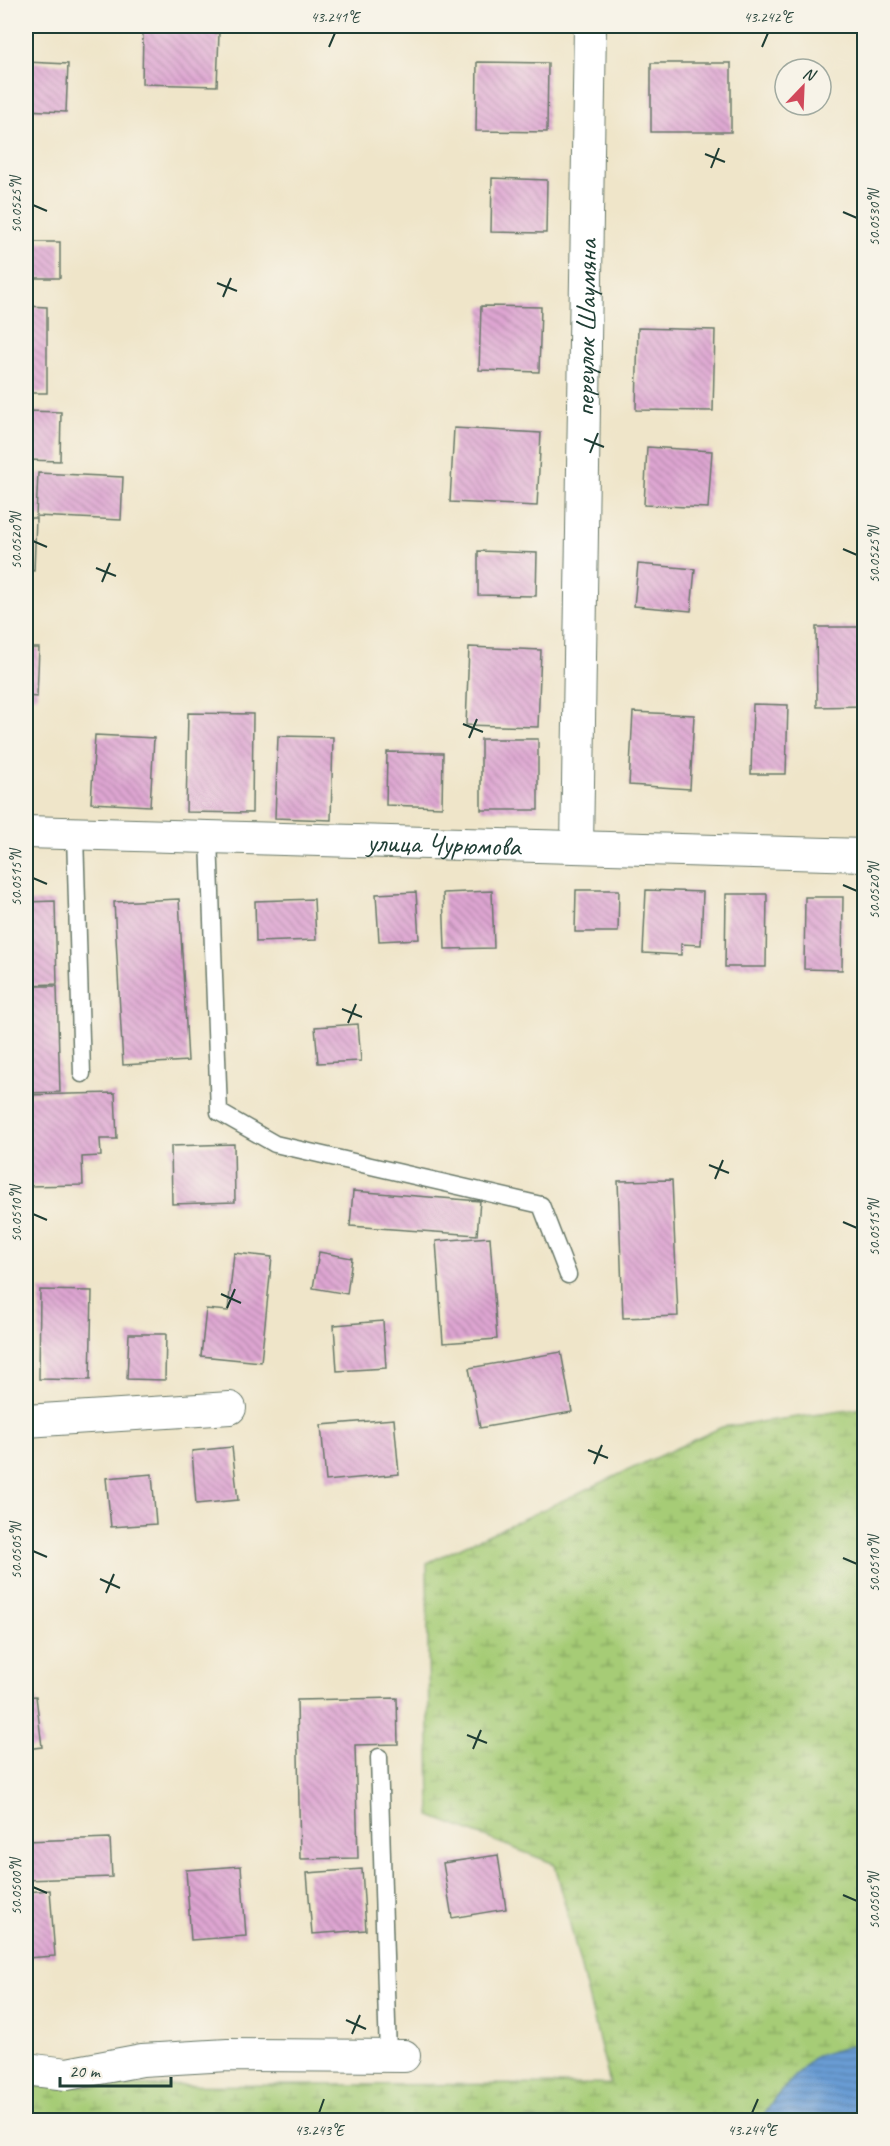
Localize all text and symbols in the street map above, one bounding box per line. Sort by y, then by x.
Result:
text: 43.241°E [311,8,362,27]
text: 43.242°E [744,8,795,27]
north arrow [773,57,833,117]
text: N [800,63,820,86]
text: 50.0525°N [7,174,26,233]
text: 50.0530°N [865,187,884,246]
street label: переулок Шаумяна [566,237,604,417]
text: 50.0520°N [7,510,26,569]
text: 50.0525°N [865,524,884,583]
street label: улица Чурюмова [365,824,523,863]
text: 50.0515°N [7,847,26,906]
text: 50.0520°N [865,860,884,919]
text: 50.0510°N [7,1183,26,1242]
text: 50.0515°N [865,1197,884,1256]
text: 50.0505°N [7,1520,26,1579]
text: 50.0510°N [865,1533,884,1592]
text: 50.0500°N [7,1856,26,1915]
text: 50.0505°N [865,1870,884,1929]
scale bar [60,2050,171,2088]
text: 20 m [69,2060,102,2082]
text: 43.243°E [295,2121,346,2140]
text: 43.244°E [728,2121,779,2140]

